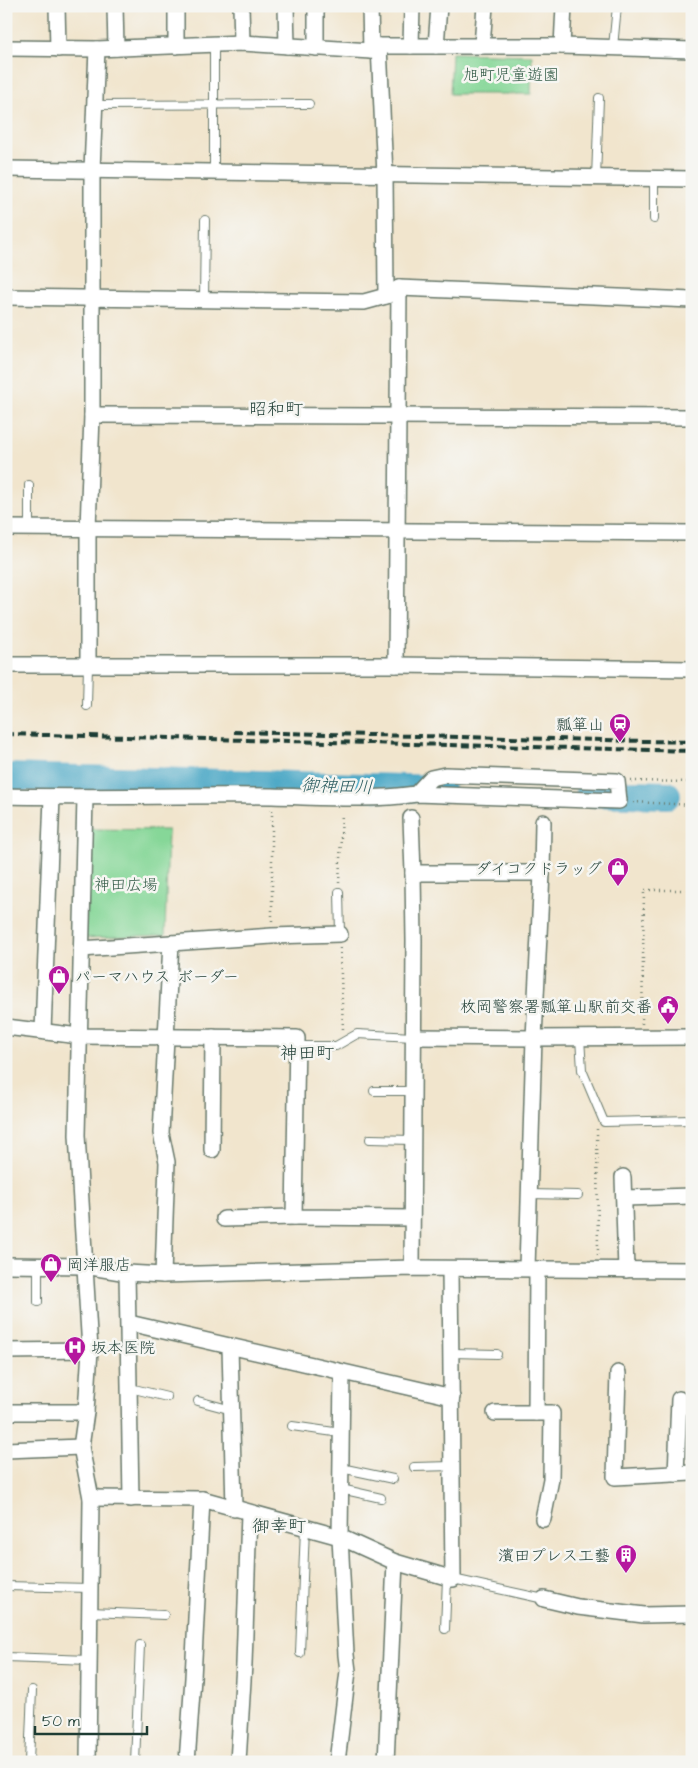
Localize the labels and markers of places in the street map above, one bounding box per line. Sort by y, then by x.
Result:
station icon: 瓢箪山 [608,712,632,743]
place label: 瓢箪山 [556,714,604,736]
shop icon: ダイコクドラッグ [606,856,630,887]
place label: ダイコクドラッグ [476,858,602,880]
shop icon: パーマハウス ボーダー [47,964,71,995]
place label: パーマハウス ボーダー [75,966,239,988]
public building icon: 枚岡警察署瓢箪山駅前交番 [656,994,680,1025]
place label: 枚岡警察署瓢箪山駅前交番 [460,996,652,1018]
shop icon: 岡洋服店 [39,1252,63,1283]
place label: 岡洋服店 [67,1254,131,1276]
hospital icon: 坂本医院 [63,1335,87,1366]
place label: 坂本医院 [91,1337,155,1359]
building icon: 濱田プレス工藝 [614,1543,638,1574]
place label: 濱田プレス工藝 [498,1545,610,1567]

